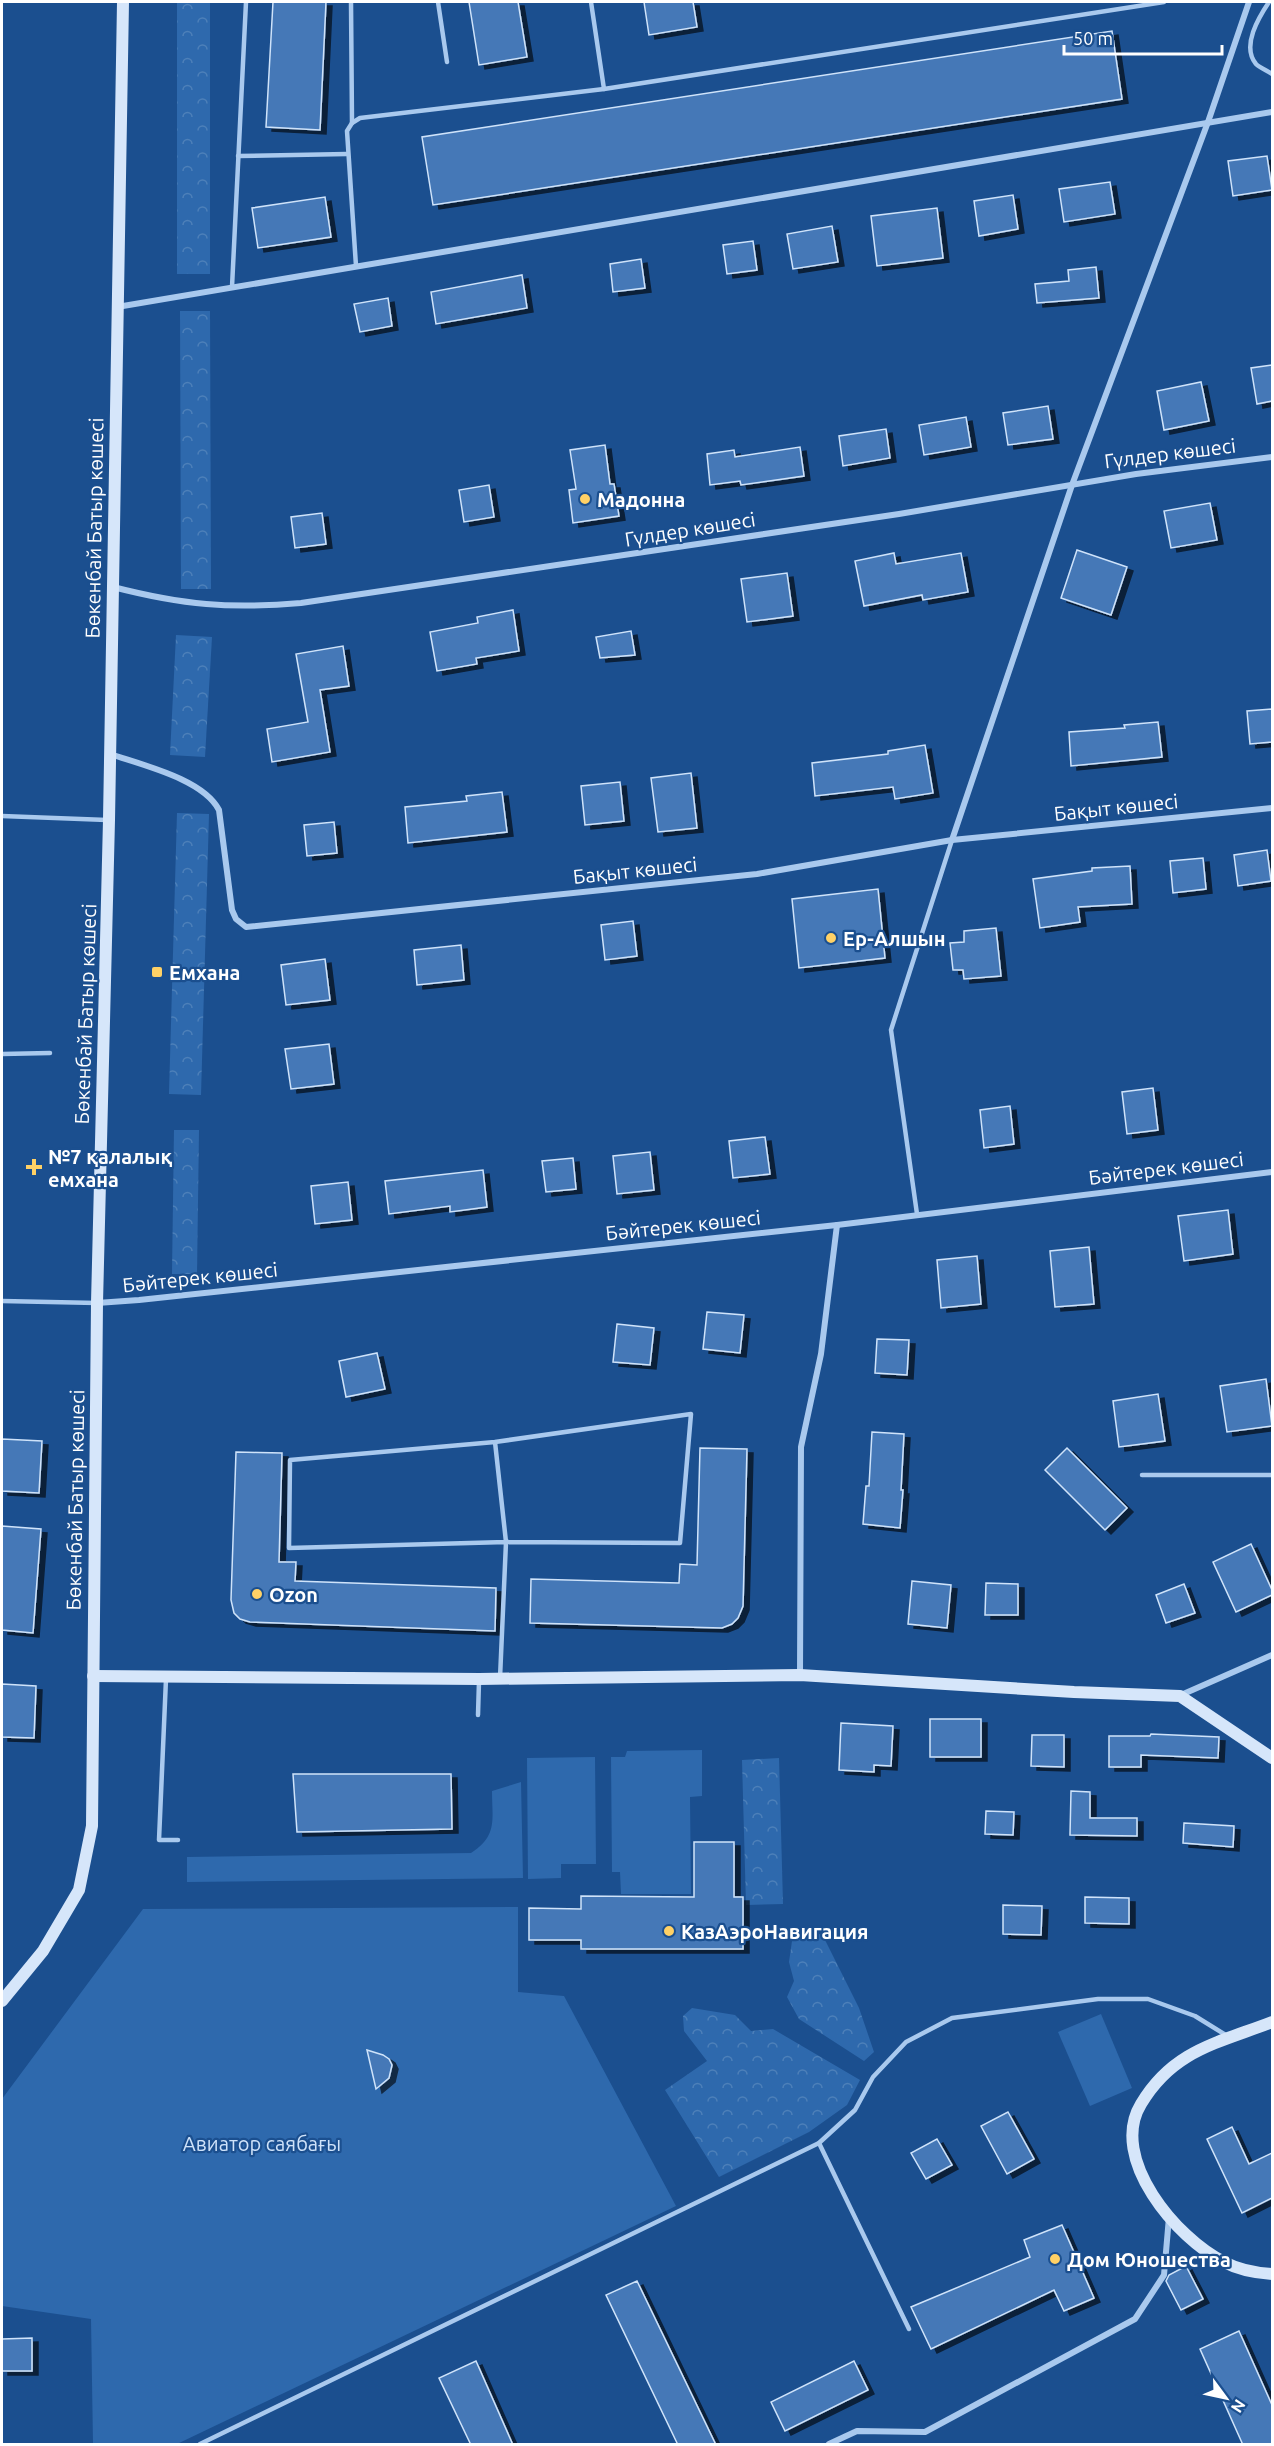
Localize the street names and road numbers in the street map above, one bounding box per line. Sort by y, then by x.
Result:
street label: Бөкенбай Батыр көшесі [81,417,107,639]
street label: Гүлдер көшесі [1103,434,1237,472]
street label: Гүлдер көшесі [623,507,757,551]
street label: Бақыт көшесі [1053,789,1179,825]
street label: Бақыт көшесі [572,852,698,888]
street label: Бөкенбай Батыр көшесі [70,903,100,1125]
street label: Бәйтерек көшесі [1087,1147,1245,1189]
street label: Бәйтерек көшесі [604,1205,762,1245]
street label: Бәйтерек көшесі [121,1257,279,1297]
street label: Бөкенбай Батыр көшесі [62,1389,88,1611]

